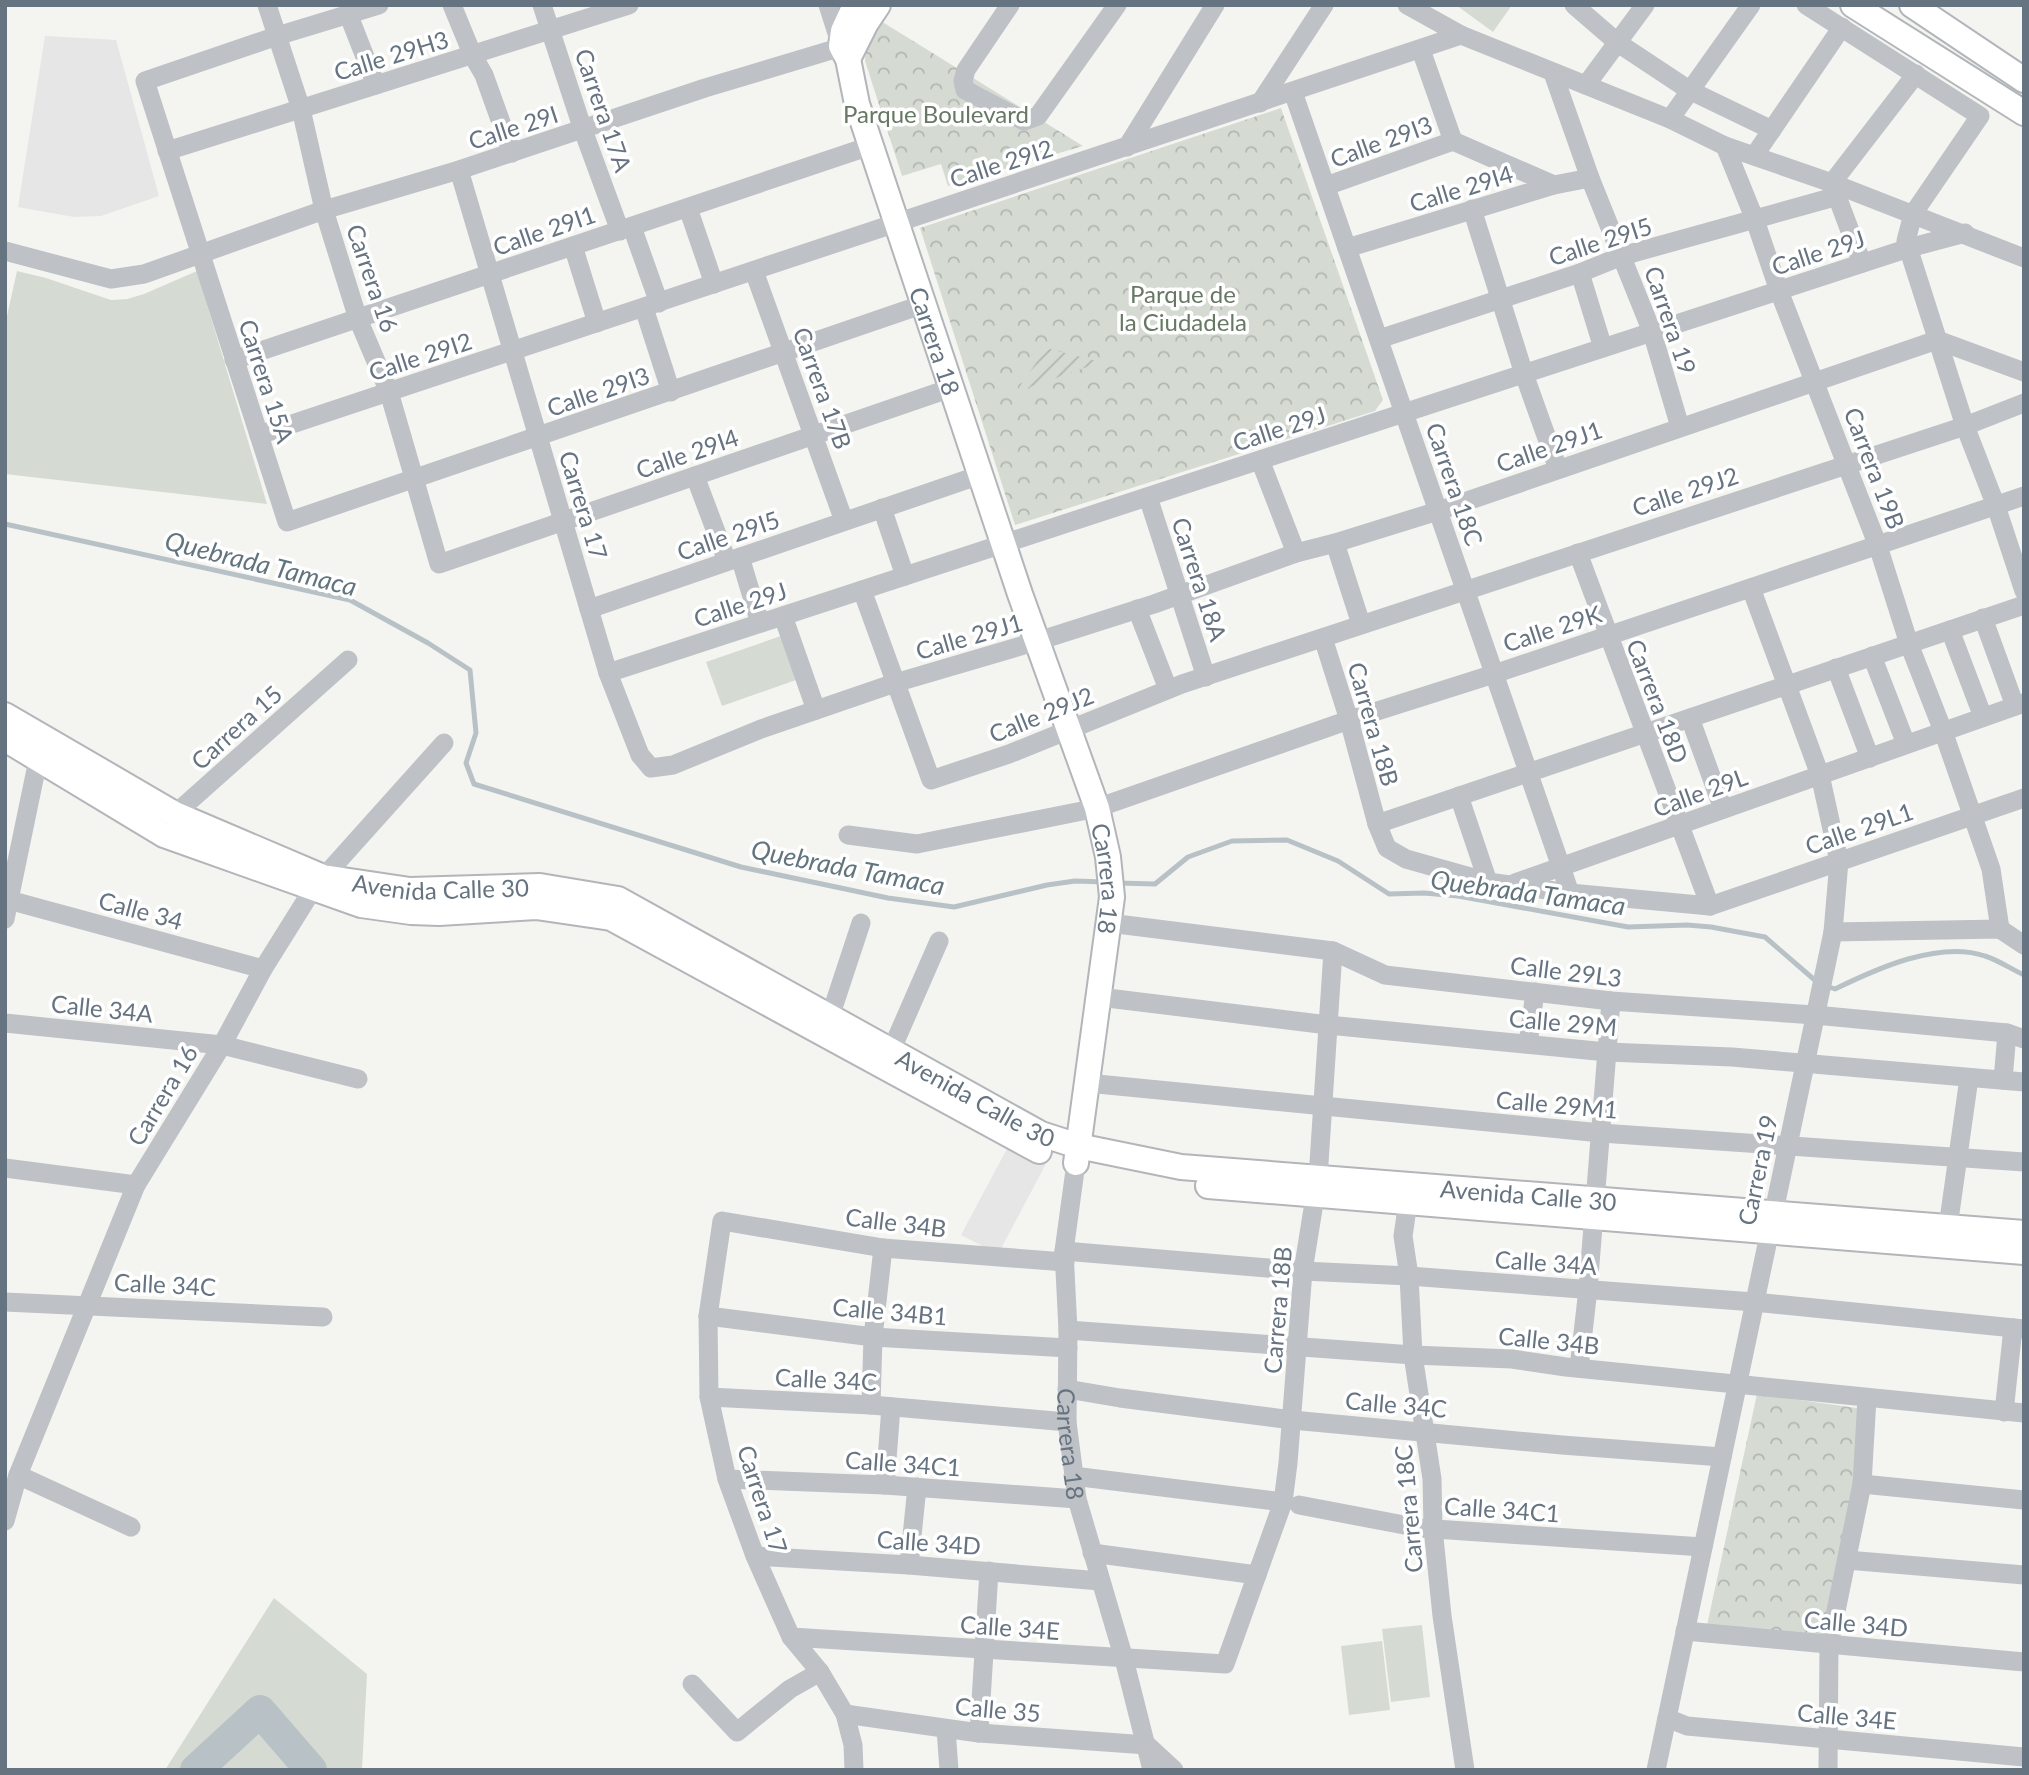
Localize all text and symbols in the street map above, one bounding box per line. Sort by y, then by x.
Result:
street label: Calle 29H3 [330,24,452,86]
street label: Carrera 17A [569,45,639,176]
street label: Calle 29I [464,99,562,155]
park label: Parque Boulevard [843,99,1029,128]
street label: Calle 29I3 [1326,109,1436,173]
street label: Calle 29I2 [946,133,1056,193]
street label: Calle 29I4 [1406,159,1516,217]
street label: Calle 29I1 [489,199,599,261]
street label: Calle 29I5 [1545,211,1655,271]
street label: Carrera 16 [341,220,405,336]
street label: Calle 29J [1768,223,1868,281]
street label: Carrera 19 [1639,262,1703,378]
park label: Parque de la Ciudadela [1119,279,1247,336]
street label: Carrera 18 [904,283,967,399]
street label: Carrera 15A [233,315,301,447]
street label: Carrera 17B [788,323,858,453]
street label: Calle 29I2 [365,326,475,386]
street label: Calle 29I3 [543,360,653,422]
street label: Calle 29J [1229,399,1329,457]
street label: Carrera 19B [1839,403,1911,533]
street label: Calle 29J1 [1492,414,1606,478]
street label: Carrera 18C [1420,419,1490,549]
street label: Calle 29I4 [632,422,742,484]
street label: Carrera 17 [554,447,614,563]
street label: Calle 29J2 [1628,460,1742,522]
street label: Calle 29I5 [673,504,783,566]
street label: Carrera 18A [1166,513,1234,645]
water label: Quebrada Tamaca [162,524,360,602]
street label: Calle 29J [690,575,790,633]
street label: Calle 29K [1499,598,1605,658]
street label: Calle 29J1 [912,607,1026,665]
street label: Carrera 18D [1621,635,1695,767]
street label: Carrera 18B [1342,659,1406,789]
street label: Carrera 15 [185,679,287,775]
street label: Calle 29J2 [985,680,1097,748]
street label: Calle 29L [1649,762,1751,822]
street label: Calle 29L1 [1801,796,1917,860]
street label: Carrera 18 [1086,820,1127,936]
water label: Quebrada Tamaca [749,833,947,901]
water label: Quebrada Tamaca [1429,862,1627,922]
street label: Avenida Calle 30 [351,867,529,905]
street label: Calle 34 [96,885,186,935]
street label: Calle 29L3 [1509,950,1623,992]
street label: Calle 34A [50,988,155,1028]
street label: Calle 29M [1508,1003,1618,1041]
street label: Carrera 16 [121,1039,203,1151]
street label: Avenida Calle 30 [892,1042,1059,1152]
street label: Calle 29M1 [1495,1084,1619,1124]
street label: Carrera 19 [1731,1112,1783,1228]
street label: Avenida Calle 30 [1439,1173,1618,1216]
street label: Calle 34B [844,1201,948,1243]
street label: Calle 34A [1494,1244,1599,1280]
street label: Carrera 18B [1257,1245,1297,1375]
street label: Calle 34C [113,1267,217,1301]
street label: Calle 34B1 [831,1292,949,1330]
street label: Calle 34B [1497,1320,1601,1360]
street label: Calle 34C [774,1362,878,1396]
street label: Calle 34C [1344,1385,1448,1423]
street label: Carrera 18 [1052,1388,1091,1501]
street label: Carrera 17 [732,1441,794,1557]
street label: Calle 34C1 [844,1444,962,1482]
street label: Carrera 18C [1388,1444,1428,1574]
street label: Calle 34C1 [1443,1490,1561,1528]
street label: Calle 34D [876,1524,982,1560]
street label: Calle 34D [1803,1604,1909,1642]
street label: Calle 34E [959,1609,1061,1645]
street label: Calle 35 [954,1691,1042,1727]
street label: Calle 34E [1796,1697,1898,1735]

